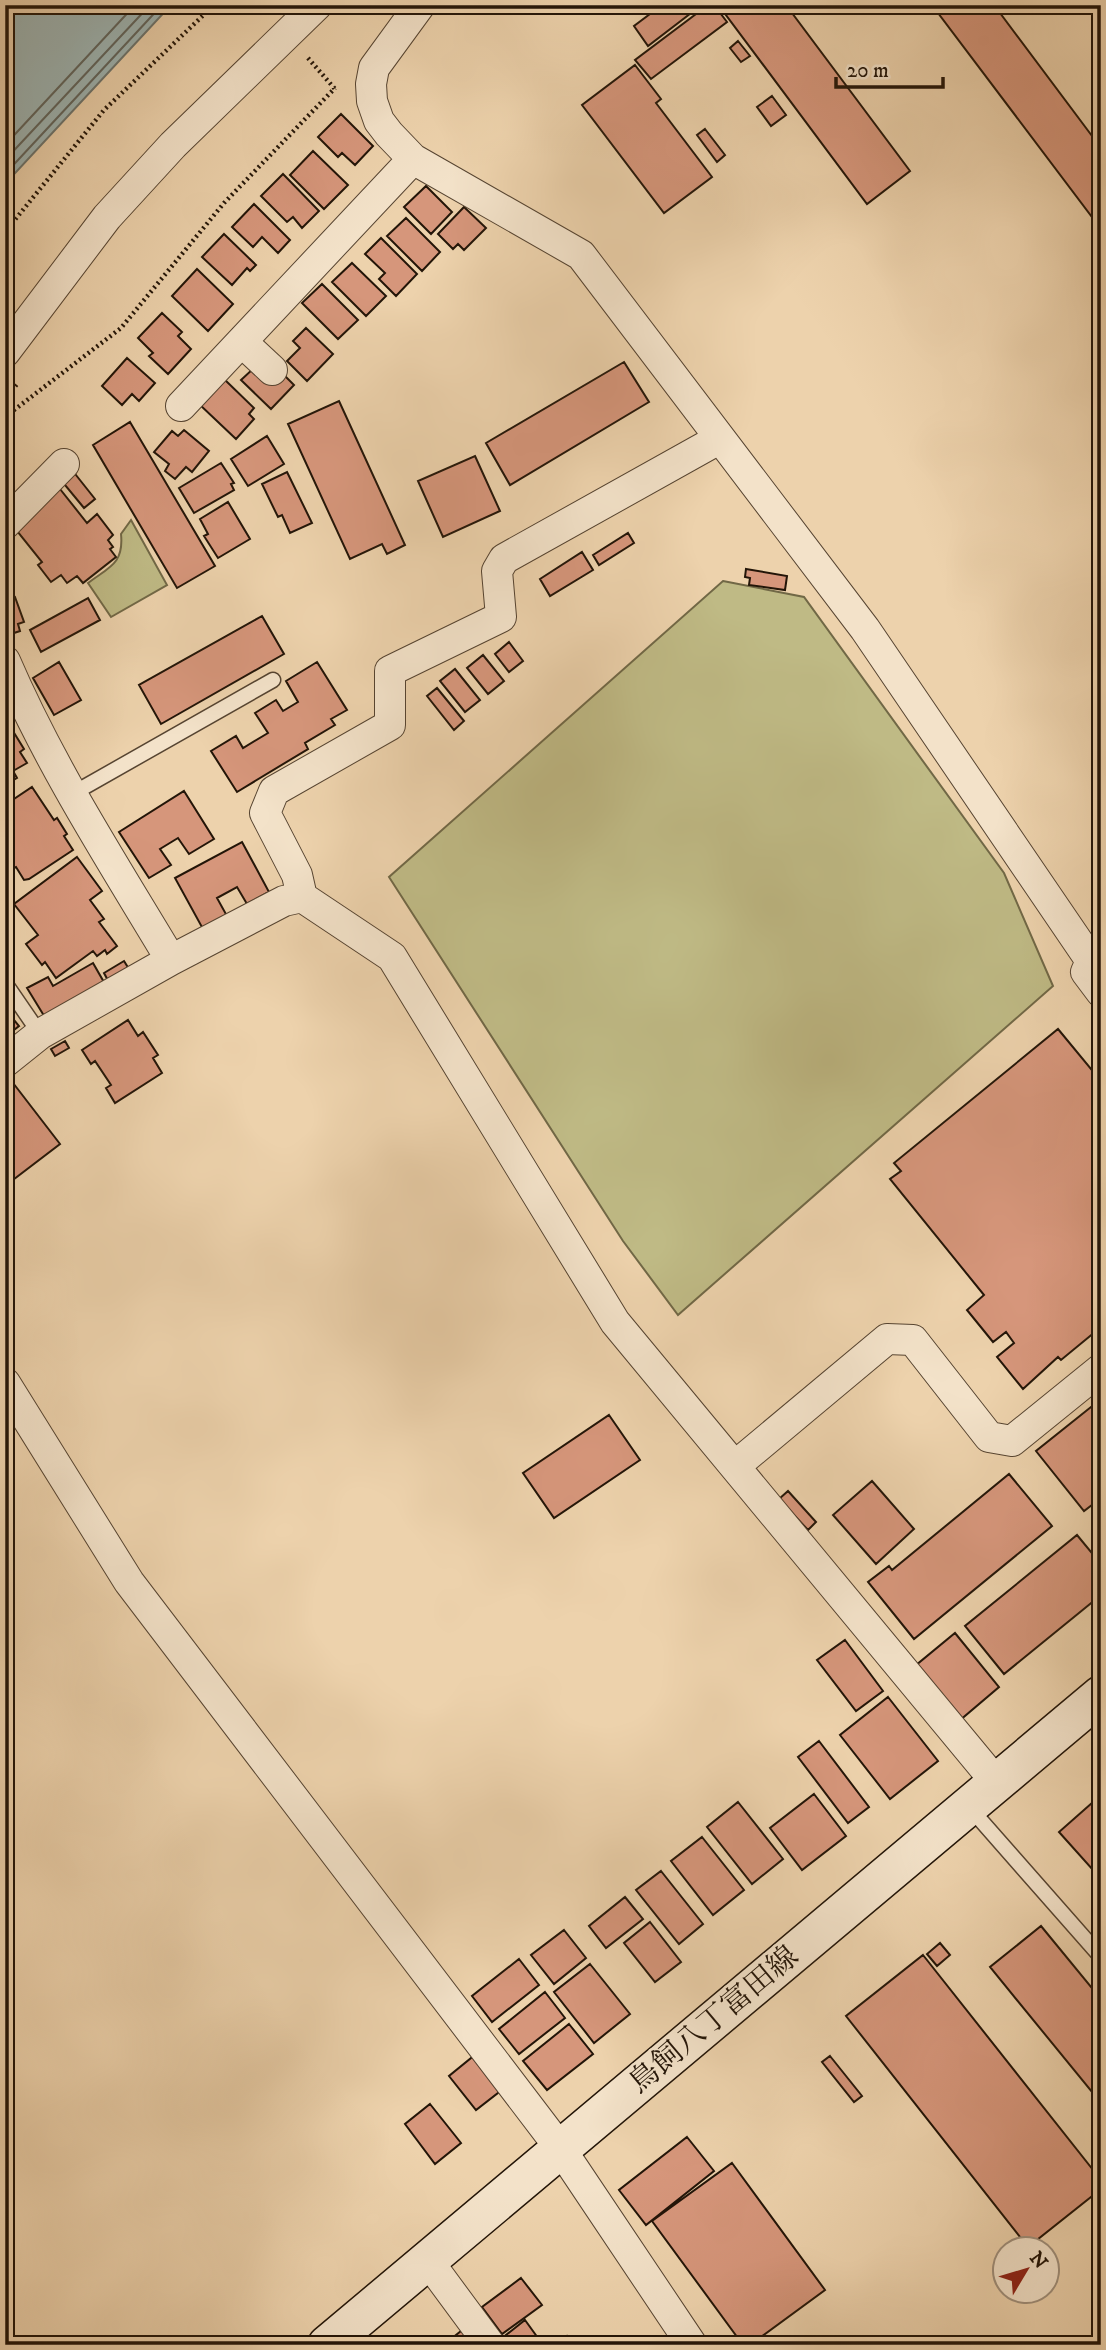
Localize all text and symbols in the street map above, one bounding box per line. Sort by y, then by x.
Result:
scale bar [836,46,943,90]
text: 20 m [847,58,889,84]
street label: 鳥飼八丁富田線 [622,1938,806,2102]
north arrow [990,2234,1060,2304]
text: N [1024,2247,1052,2274]

